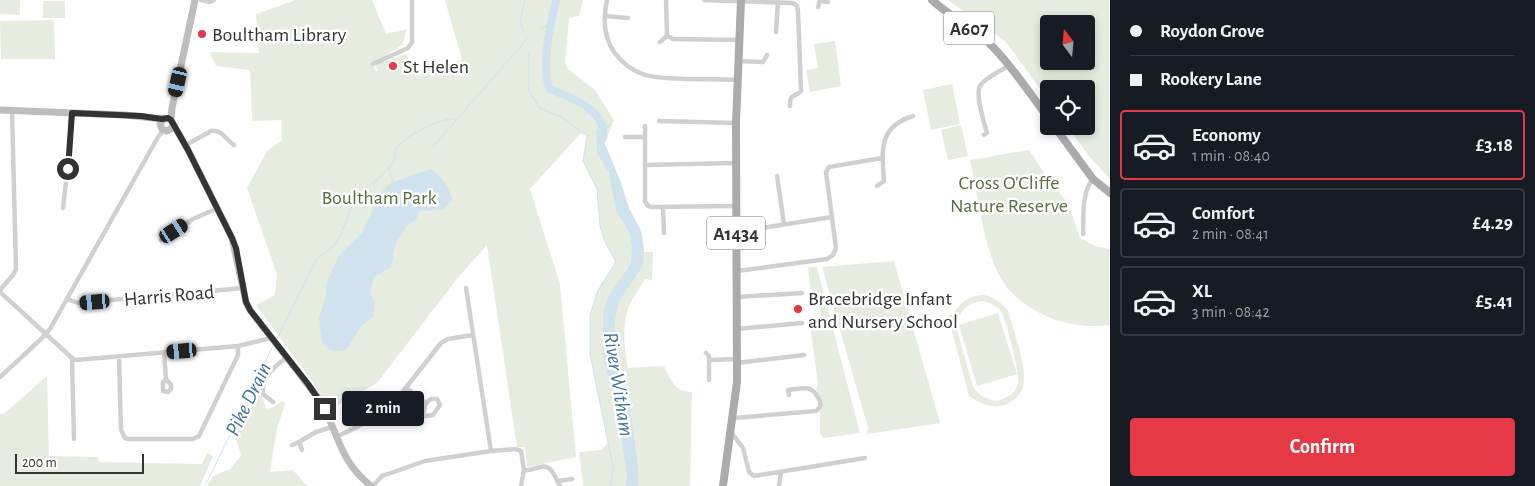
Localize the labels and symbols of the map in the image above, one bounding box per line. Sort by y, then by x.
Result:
road number: A607 [944,12,994,44]
north arrow [1040,15,1095,70]
place label: Boultham Library [212,25,347,45]
marker: Boultham Library [196,28,208,40]
place label: St Helen [403,57,469,77]
marker: St Helen [387,60,399,72]
car [167,66,188,98]
route start [57,158,79,180]
park label: Cross O'Cliffe Nature Reserve [950,173,1068,216]
park label: Boultham Park [321,188,437,208]
car [157,217,190,245]
road number: A1434 [707,217,765,250]
street label: Harris Road [123,282,215,310]
place label: Bracebridge Infant and Nursery School [808,289,958,332]
car [79,293,110,311]
marker: Bracebridge Infant and Nursery School [792,303,804,315]
water label: River Witham [600,330,637,438]
car [166,342,197,360]
water label: Pike Drain [222,359,275,439]
callout: 2 min [342,392,425,426]
route end [314,398,336,420]
scale bar [15,451,144,474]

